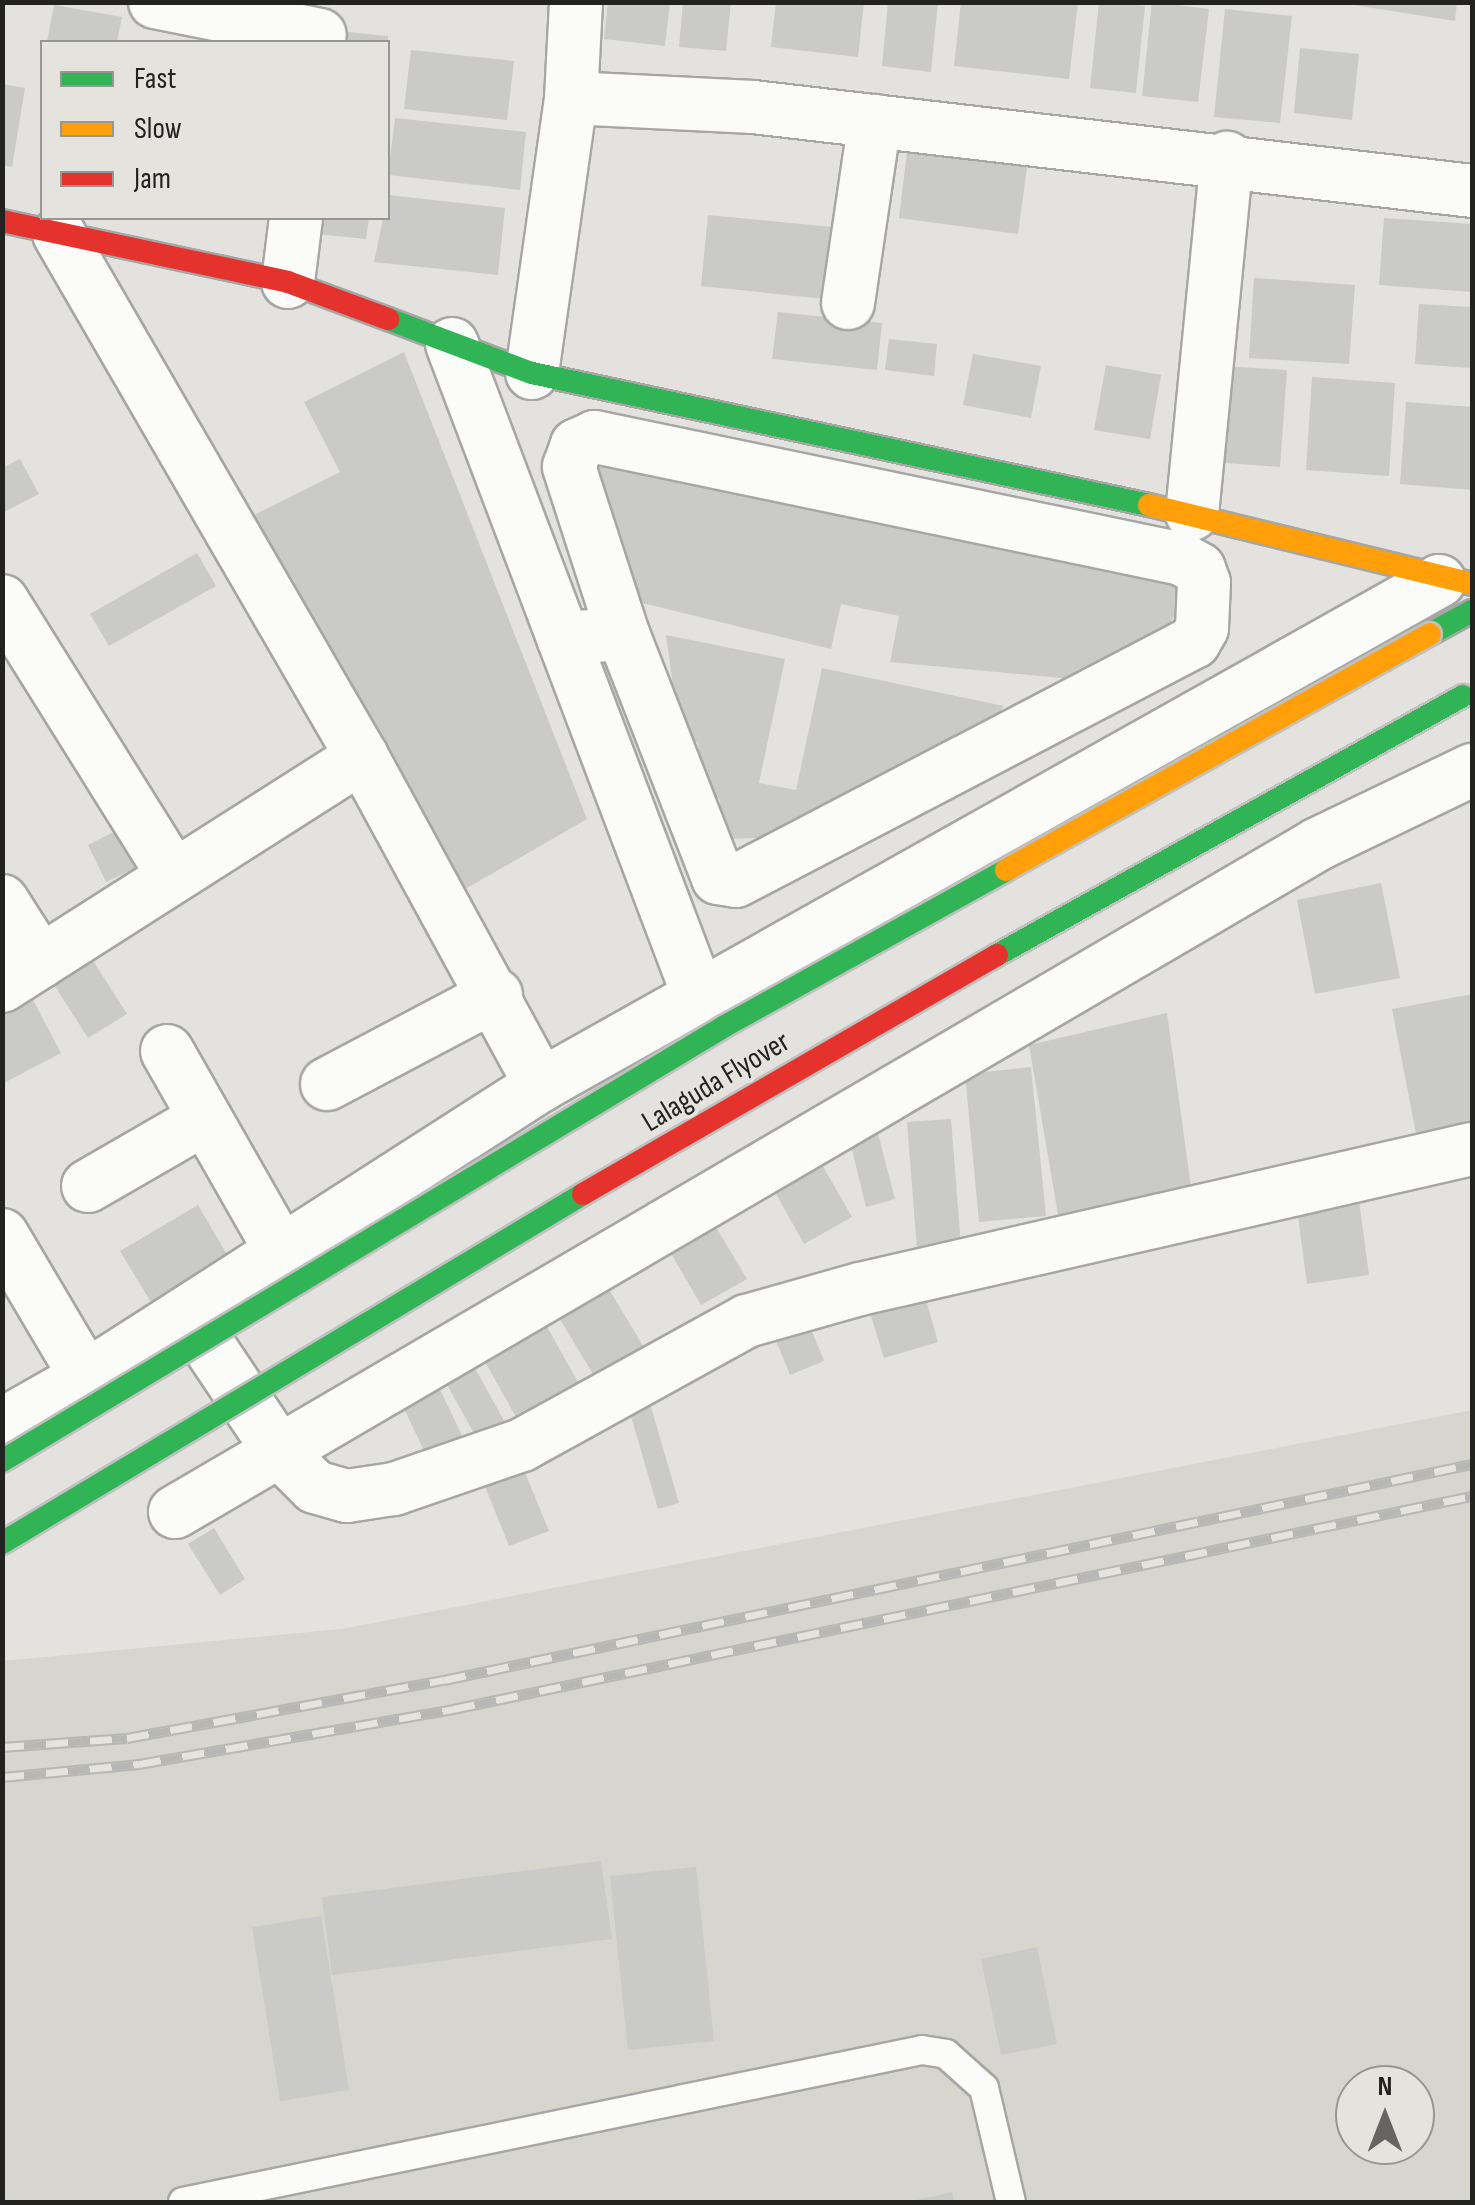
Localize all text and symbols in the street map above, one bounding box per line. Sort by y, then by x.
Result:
legend [40,40,390,220]
text: Fast [134,61,176,97]
text: Slow [134,111,182,147]
text: Jam [134,161,171,197]
street label: Lalaguda Flyover [636,1024,796,1140]
north arrow [1335,2065,1435,2165]
text: N [1378,2070,1392,2103]

